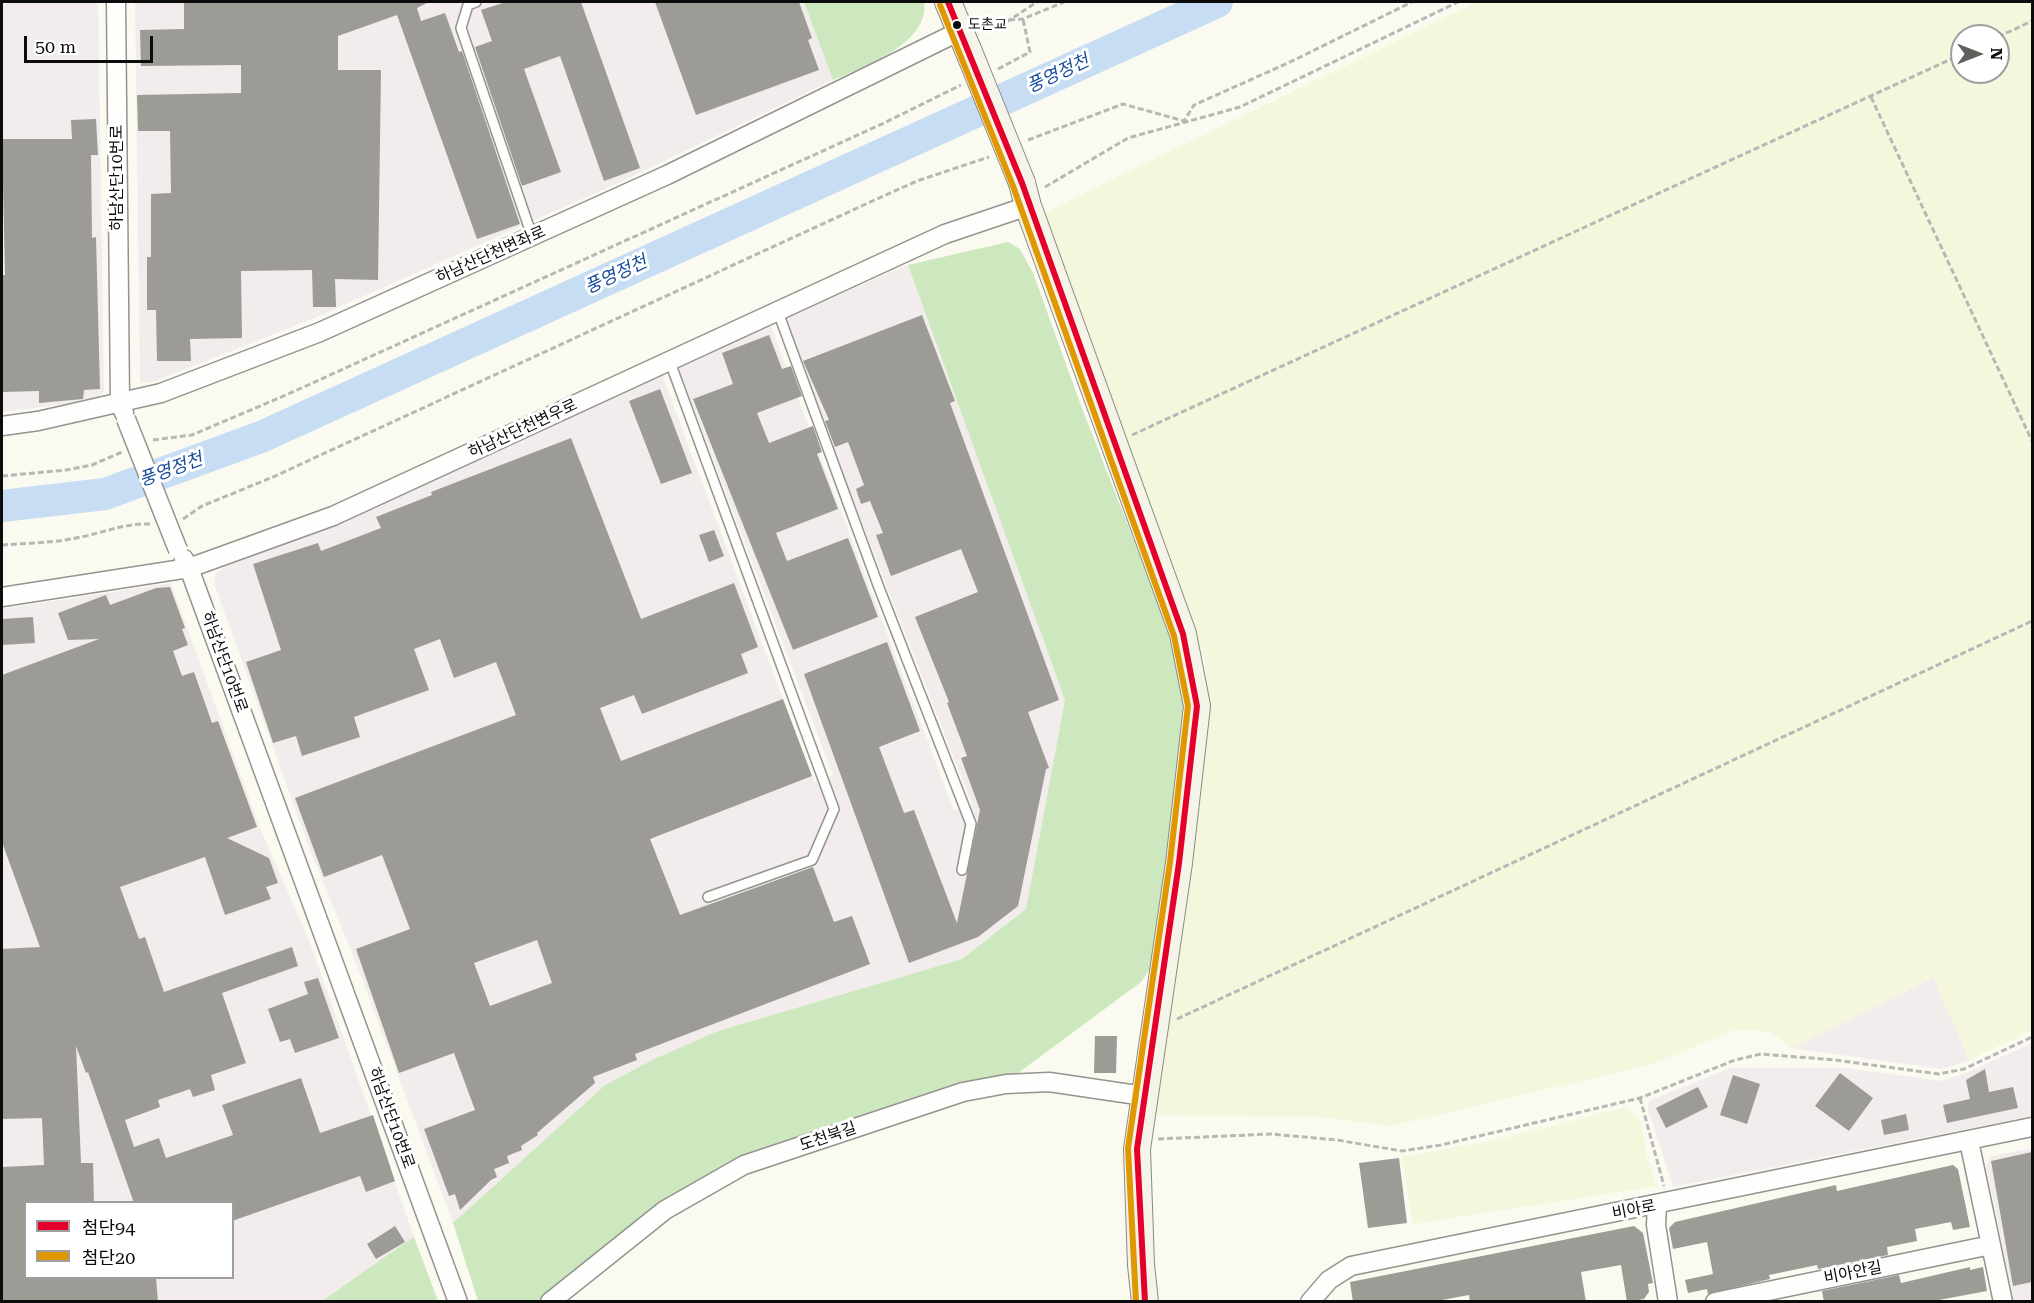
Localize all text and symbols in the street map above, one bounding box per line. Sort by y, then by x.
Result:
place label: 도촌교 [968,17,1007,33]
marker: 도촌교 [951,19,963,31]
scale bar [27,24,156,62]
north arrow [1950,24,2010,84]
text: 50 m [35,36,76,57]
text: N [1987,48,2006,60]
water label: 풍영정천 [1023,50,1093,98]
street label: 하남산단10번로 [107,125,127,231]
street label: 하남산단천변좌로 [433,222,549,288]
water label: 풍영정천 [581,251,651,299]
street label: 하남산단천변우로 [466,395,580,463]
water label: 풍영정천 [136,449,206,491]
street label: 하남산단10번로 [197,609,251,715]
street label: 하남산단10번로 [364,1065,418,1171]
street label: 도천북길 [797,1118,859,1156]
street label: 비아로 [1610,1196,1658,1224]
legend [24,1201,234,1279]
text: 첨단94 [82,1217,135,1238]
text: 첨단20 [82,1247,135,1268]
street label: 비아안길 [1822,1258,1884,1288]

